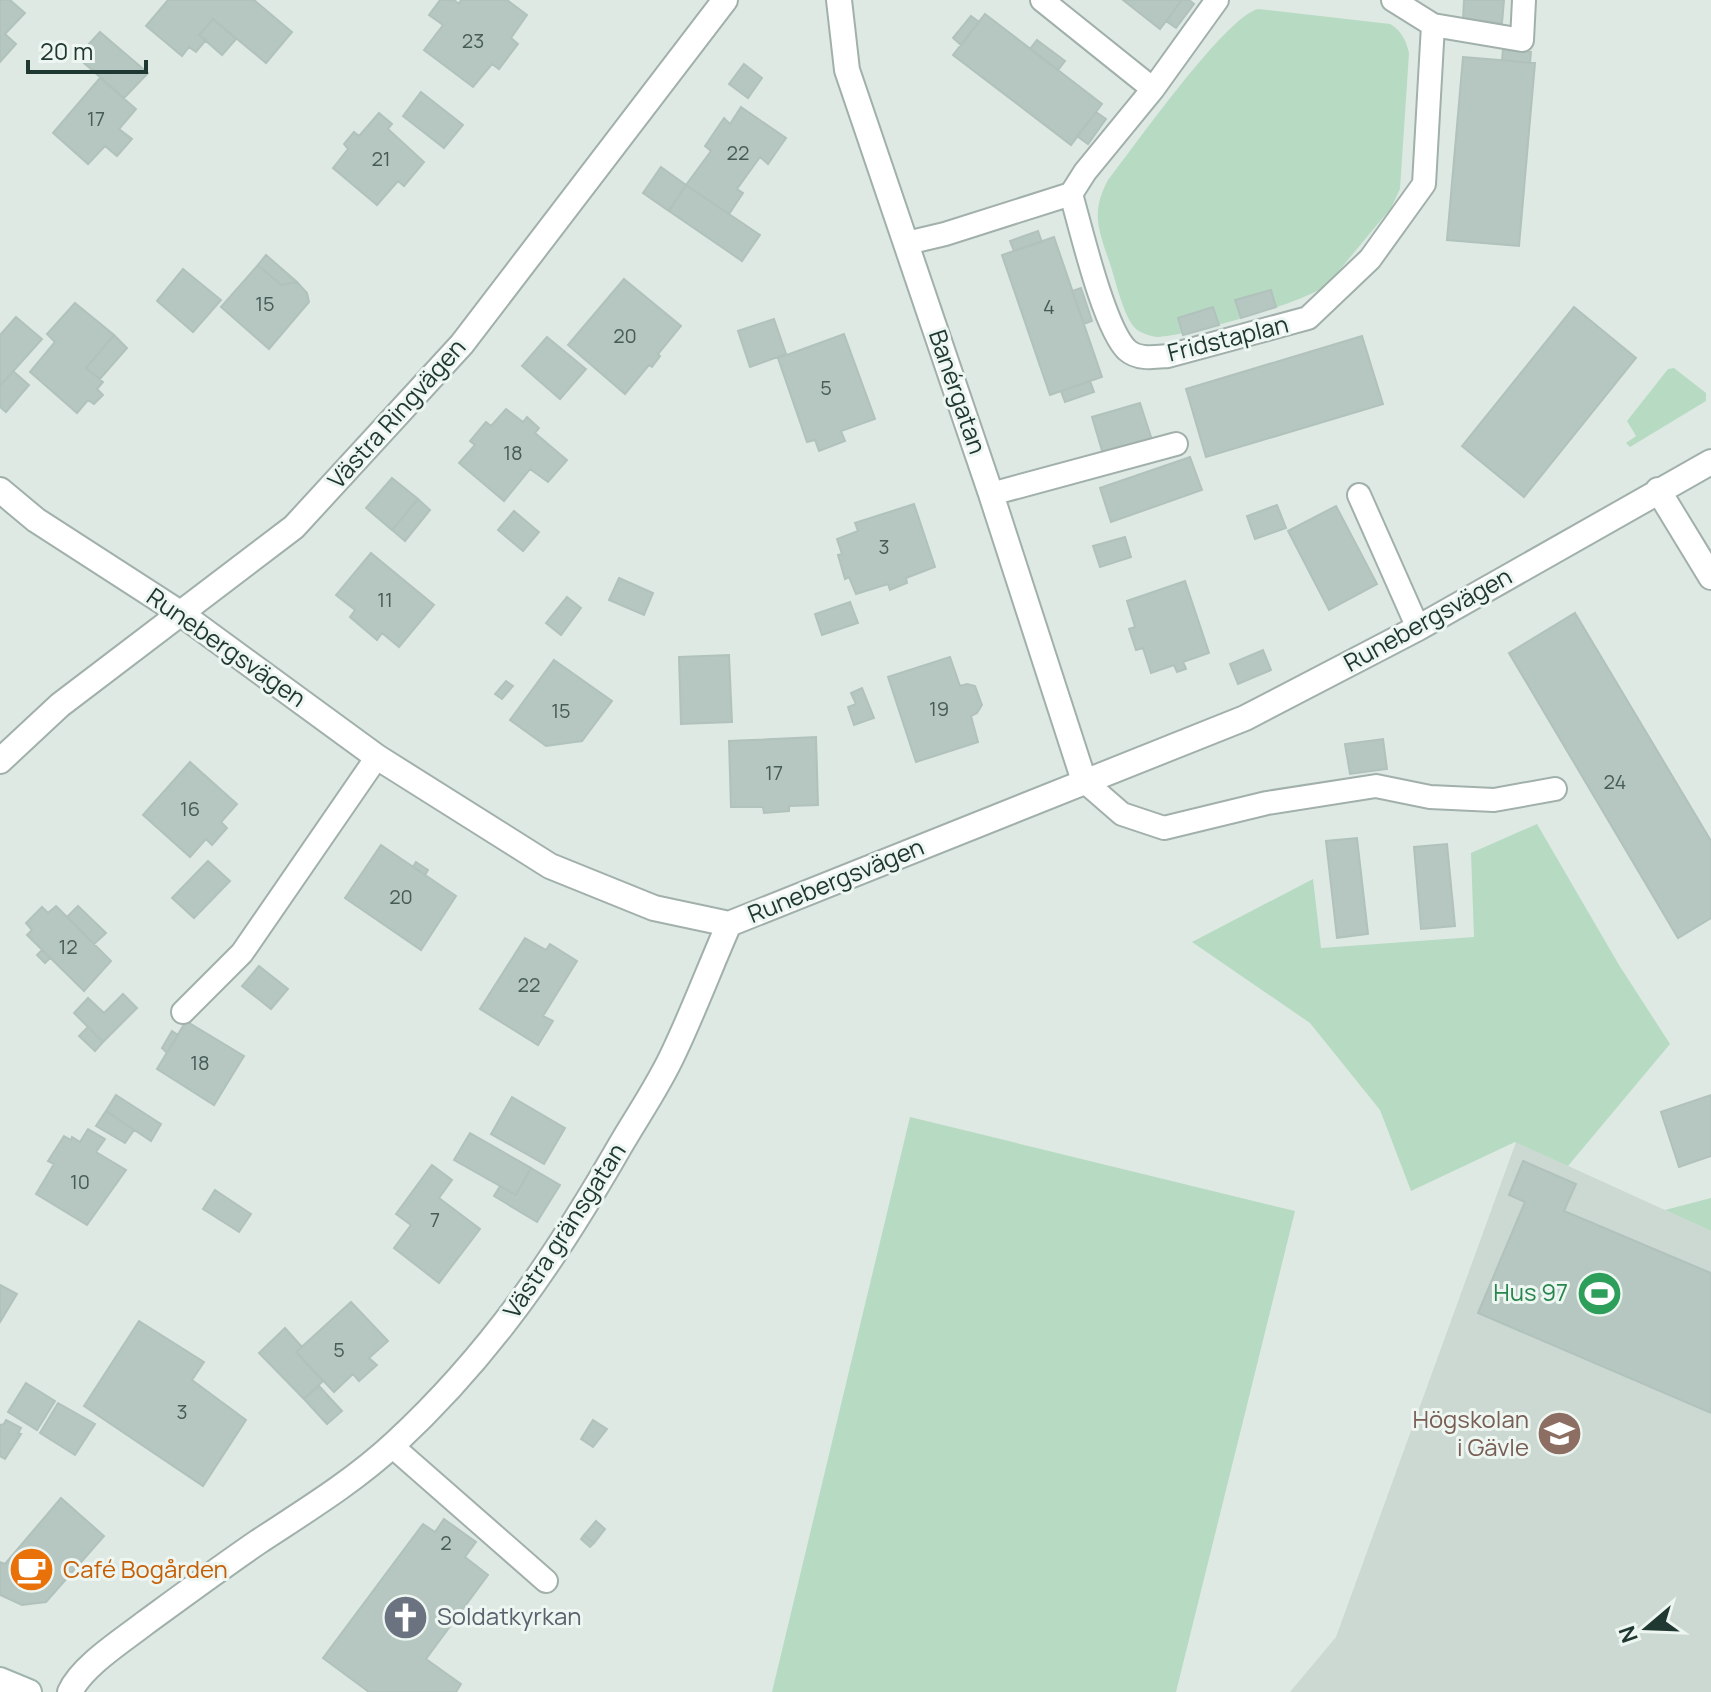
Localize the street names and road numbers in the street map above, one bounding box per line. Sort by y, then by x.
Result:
street label: Fridstaplan [1164,307,1292,368]
street label: Banérgatan [922,325,995,458]
street label: Västra Ringvägen [320,331,472,495]
street label: Runebergsvägen [1337,559,1517,679]
street label: Runebergsvägen [141,580,313,714]
street label: Runebergsvägen [742,829,928,930]
street label: Västra gränsgatan [495,1136,633,1324]

